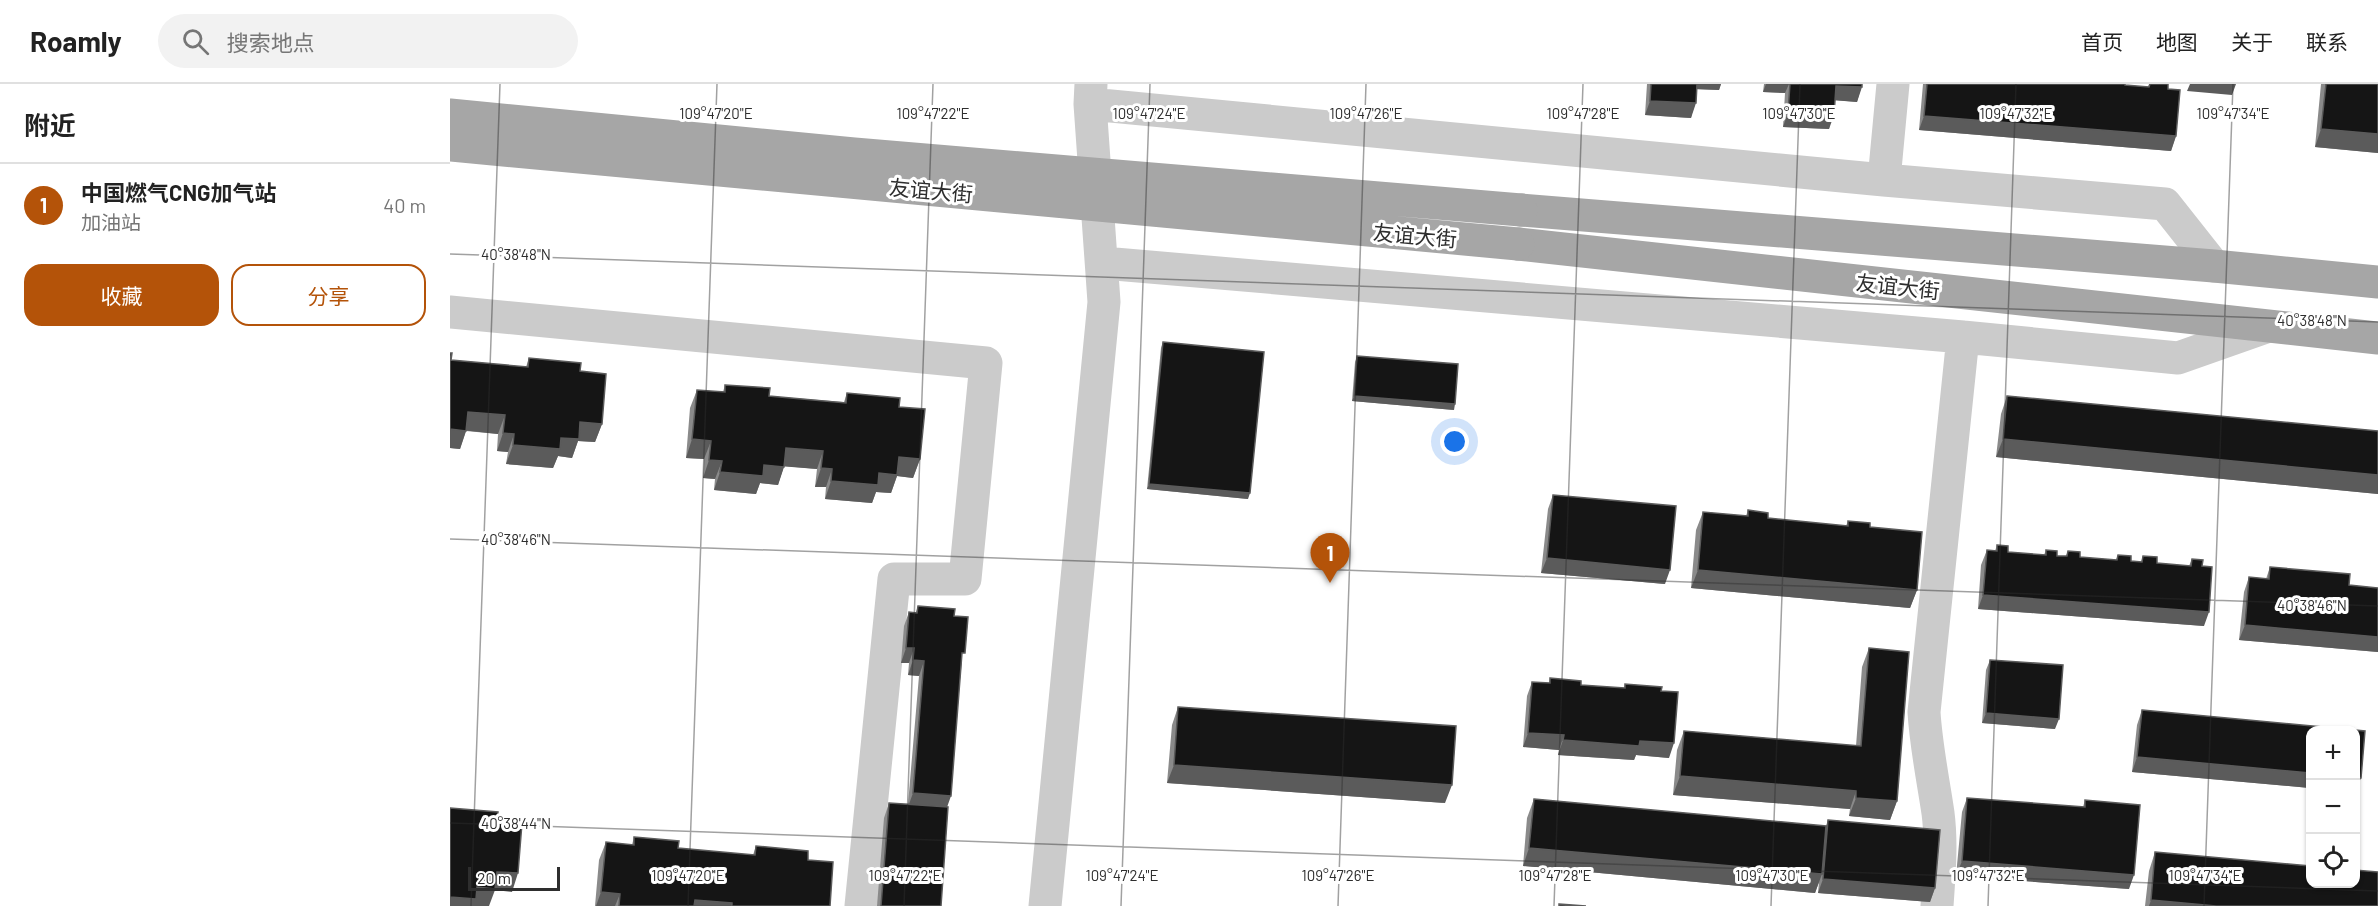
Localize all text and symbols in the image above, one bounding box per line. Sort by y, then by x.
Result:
search box [158,14,578,68]
text: Roamly [30,24,122,58]
icon: search [179,25,212,58]
text: 搜索地点 [227,29,315,55]
text: 首页 [2081,29,2123,54]
text: 地图 [2156,29,2198,54]
text: 关于 [2231,29,2273,54]
text: 联系 [2306,29,2348,54]
text: 109°47'20"E [679,104,753,122]
text: 109°47'22"E [896,104,970,122]
text: 109°47'24"E [1112,104,1186,122]
text: 109°47'26"E [1330,104,1402,122]
text: 109°47'28"E [1546,104,1620,122]
text: 109°47'30"E [1762,104,1836,122]
text: 109°47'32"E [1980,104,2052,122]
text: 109°47'34"E [2197,104,2269,122]
text: 附近 [24,109,76,140]
street label: 友谊大街 [888,174,974,206]
text: 中国燃气CNG加气站 [81,179,276,205]
text: 1 [40,193,47,217]
text: 40 m [383,193,426,217]
text: 加油站 [81,210,141,234]
street label: 友谊大街 [1372,219,1458,251]
text: 40°38'48"N [481,245,551,263]
button: 收藏 [24,264,219,326]
button: 分享 [231,264,426,326]
street label: 友谊大街 [1855,269,1941,303]
text: 40°38'48"N [2277,311,2347,329]
your location [1440,427,1469,456]
text: 40°38'46"N [481,530,551,548]
pin: 1 [1310,534,1350,583]
text: 40°38'46"N [2277,596,2347,614]
map controls [2306,726,2360,888]
button: + [2306,726,2360,780]
button: − [2306,780,2360,834]
text: 40°38'44"N [481,814,551,832]
button: locate [2306,834,2360,888]
scale bar [468,864,560,892]
text: 109°47'20"E [651,866,725,884]
text: 109°47'22"E [868,866,942,884]
text: 109°47'24"E [1085,866,1159,884]
text: 109°47'26"E [1302,866,1374,884]
text: 109°47'28"E [1518,866,1592,884]
text: 109°47'30"E [1735,866,1809,884]
text: 109°47'32"E [1952,866,2024,884]
text: 109°47'34"E [2169,866,2241,884]
text: 20 m [477,868,511,887]

